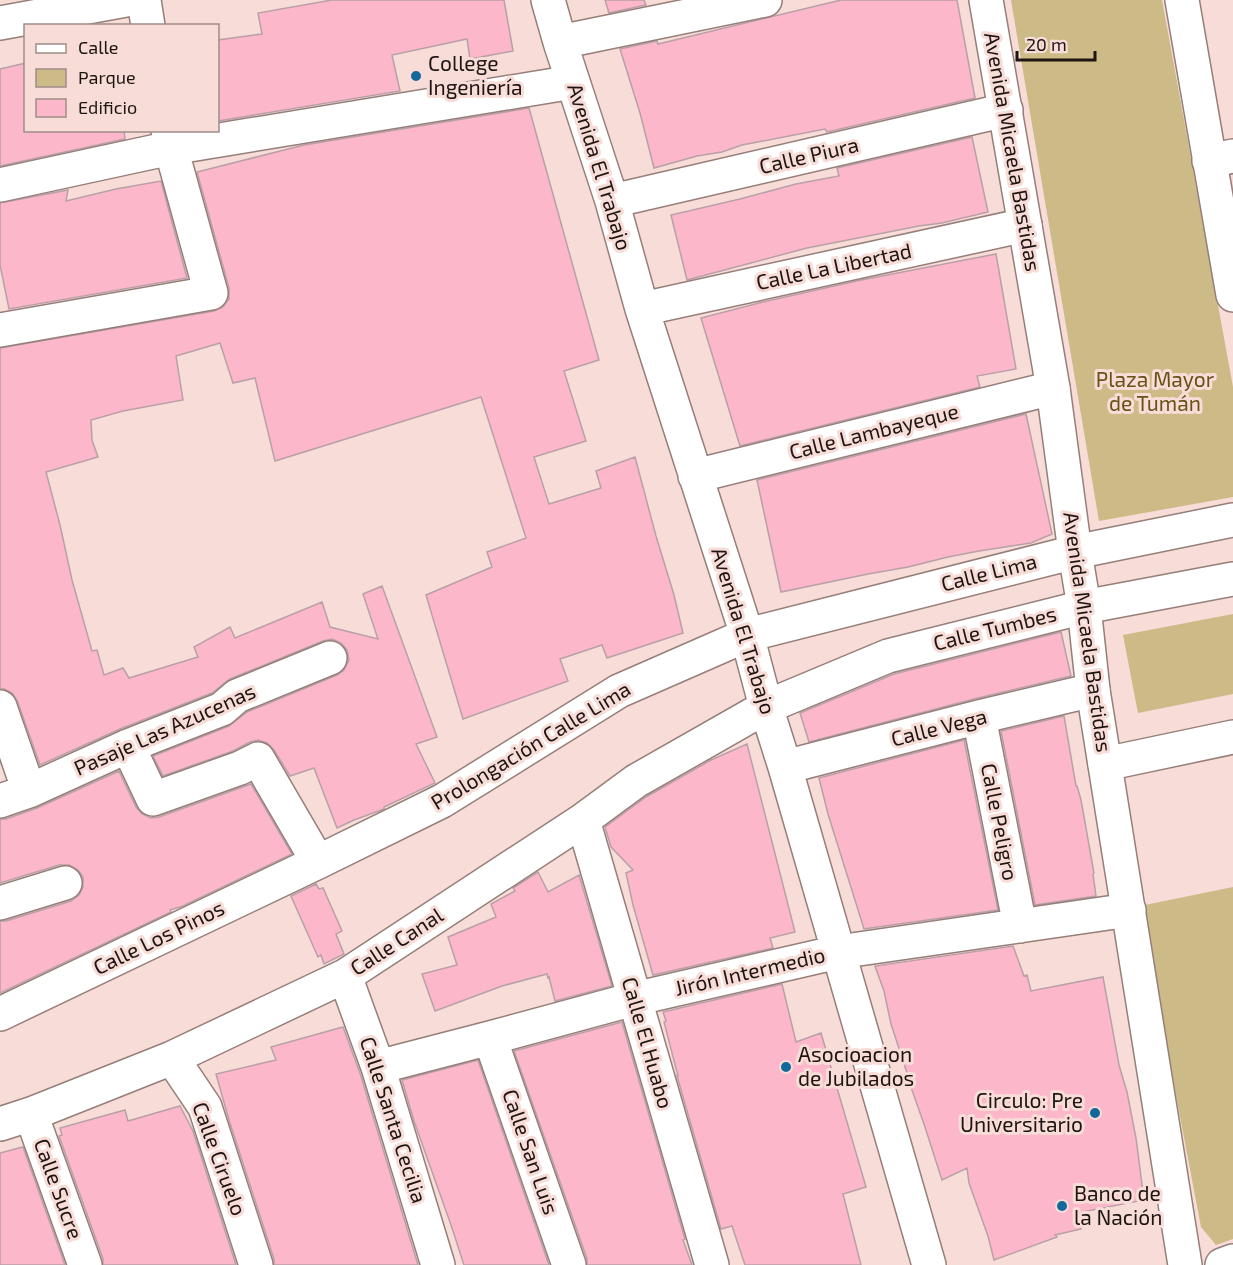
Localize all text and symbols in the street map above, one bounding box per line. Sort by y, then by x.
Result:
legend [24,24,219,132]
scale bar [1017,24,1095,62]
street label: Avenida Micaela Bastidas [980,30,1047,273]
text: 20 m [1026,33,1067,55]
text: Calle [78,36,119,58]
place label: College Ingeniería [428,50,522,99]
text: Parque [78,66,136,88]
marker: College Ingeniería [409,69,423,83]
street label: Avenida El Trabajo [562,80,638,253]
text: Edificio [78,96,137,118]
street label: Calle Piura [756,131,861,178]
street label: Calle La Libertad [754,237,914,294]
park label: Plaza Mayor de Tumán [1096,366,1215,415]
street label: Calle Lambayeque [786,397,961,464]
street label: Avenida Micaela Bastidas [1059,510,1118,754]
street label: Avenida El Trabajo [706,544,782,717]
street label: Calle Lima [938,548,1039,596]
street label: Calle Tumbes [930,600,1059,655]
street label: Prolongación Calle Lima [426,675,634,814]
street label: Pasaje Las Azucenas [70,677,259,781]
street label: Calle Vega [888,703,989,751]
street label: Calle Peligro [977,761,1024,882]
street label: Calle Los Pinos [89,894,228,979]
street label: Calle Canal [345,901,448,980]
street label: Jirón Intermedio [672,941,827,1000]
street label: Calle El Huabo [618,974,679,1111]
street label: Calle Santa Cecilia [356,1033,433,1206]
place label: Asocioacion de Jubilados [798,1041,914,1090]
marker: Asocioacion de Jubilados [779,1060,793,1074]
street label: Calle San Luis [498,1086,565,1217]
place label: Circulo: Pre Universitario [960,1087,1083,1136]
street label: Calle Ciruelo [188,1098,252,1219]
marker: Circulo: Pre Universitario [1088,1106,1102,1120]
street label: Calle Sucre [30,1135,89,1242]
place label: Banco de la Nación [1074,1180,1162,1229]
marker: Banco de la Nación [1055,1199,1069,1213]

